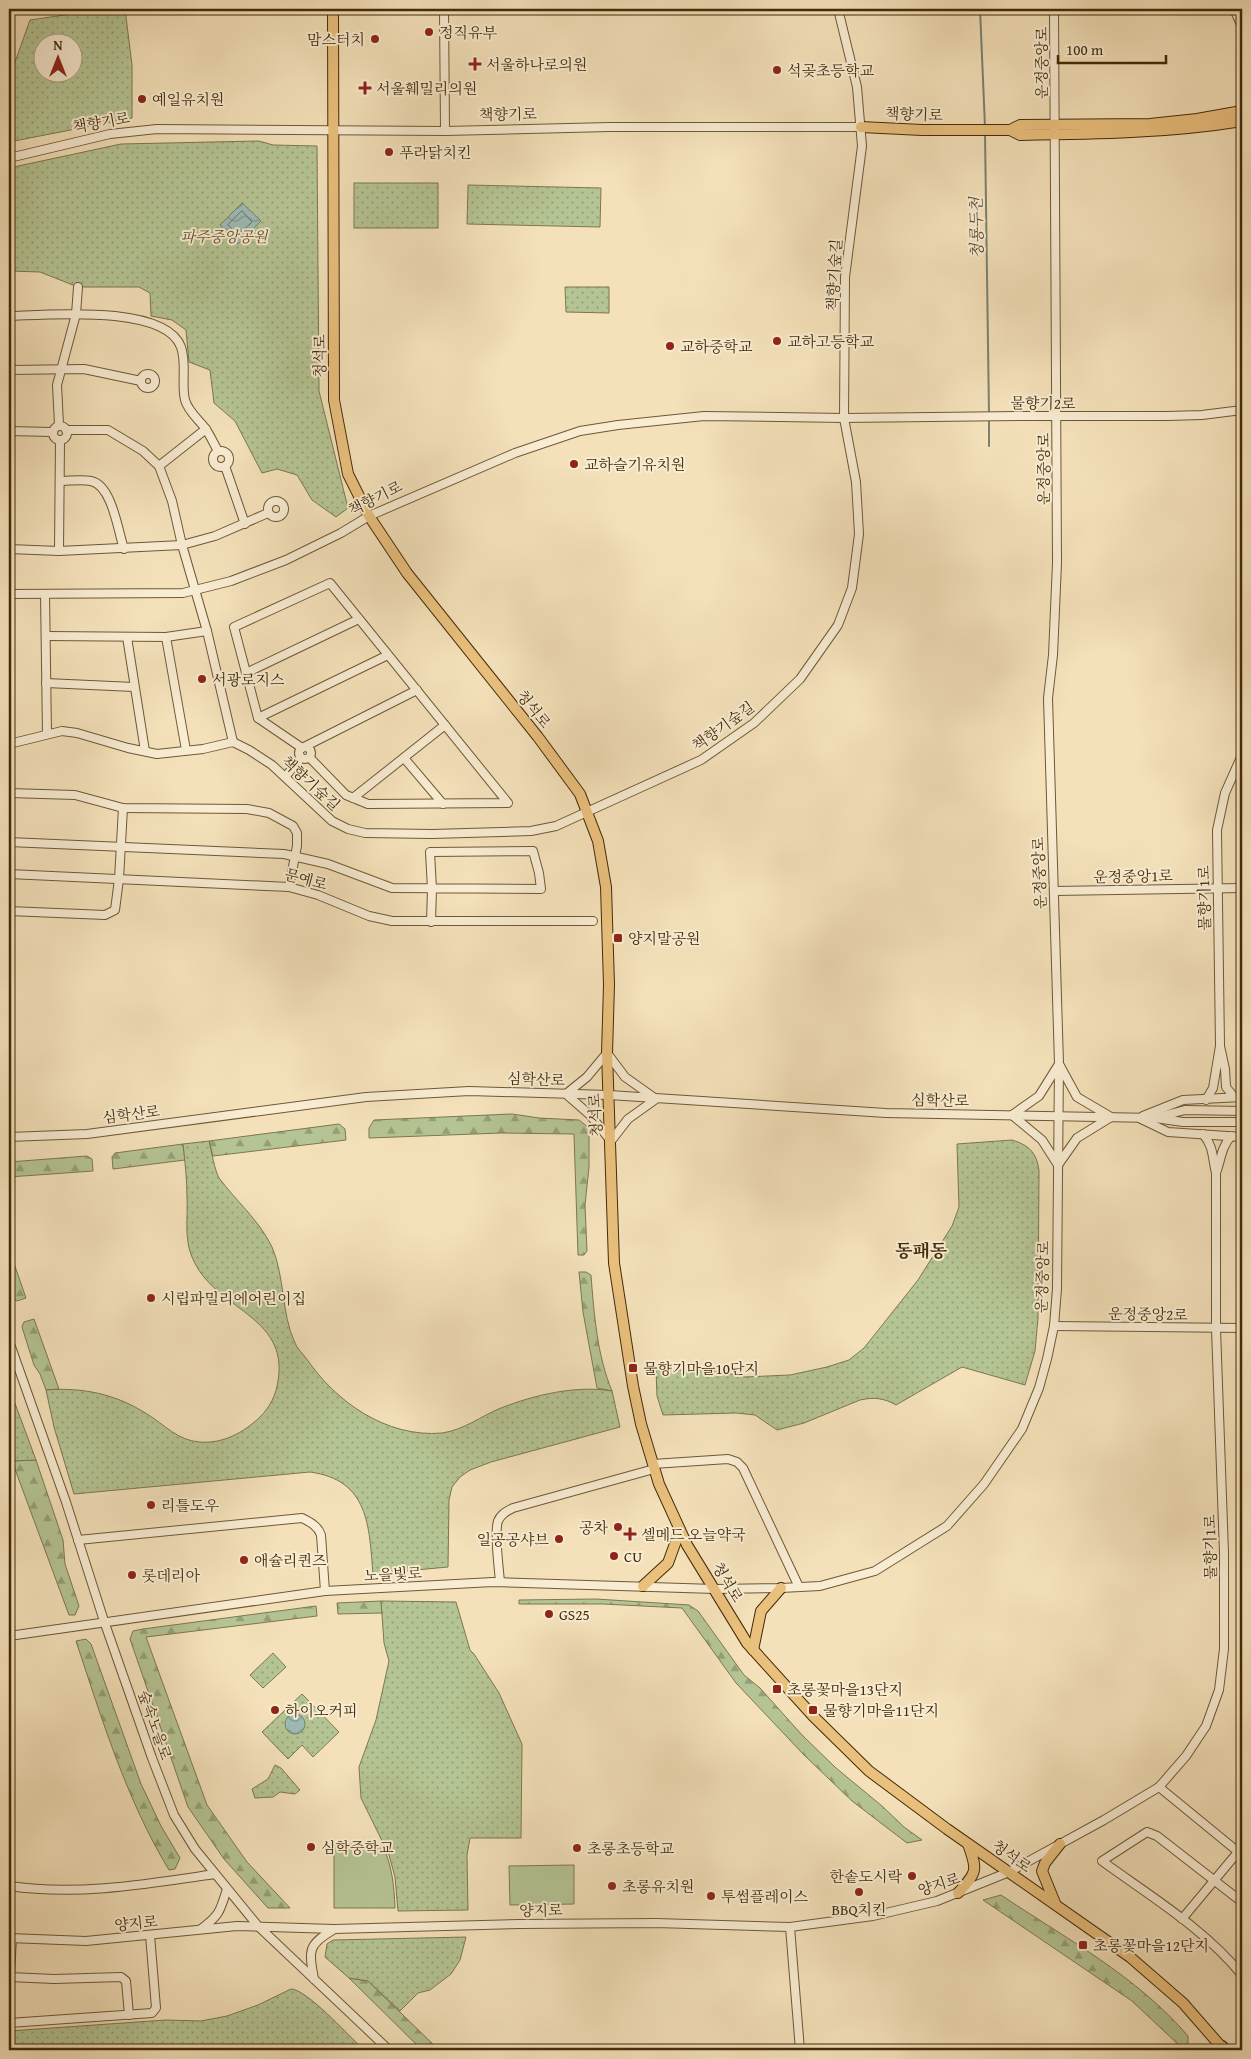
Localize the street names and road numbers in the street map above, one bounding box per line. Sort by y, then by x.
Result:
street label: 운정중앙로 [1031,26,1052,99]
street label: 책향기로 [885,102,944,126]
street label: 책향기로 [479,103,538,125]
street label: 책향기로 [71,107,132,137]
street label: 책향기숲길 [822,238,846,312]
street label: 청석로 [309,334,330,378]
street label: 물향기2로 [1010,392,1076,414]
street label: 운정중앙로 [1033,432,1054,505]
street label: 책향기로 [344,475,406,521]
street label: 청석로 [512,685,556,733]
street label: 책향기숲길 [688,696,758,756]
street label: 책향기숲길 [277,751,345,815]
street label: 운정중앙로 [1027,836,1051,910]
street label: 문예로 [282,863,330,895]
street label: 운정중앙1로 [1093,865,1174,887]
street label: 물향기1로 [1193,865,1215,931]
street label: 심학산로 [507,1067,566,1091]
street label: 심학산로 [911,1089,970,1111]
street label: 청석로 [583,1092,607,1137]
street label: 심학산로 [101,1100,162,1128]
street label: 운정중앙로 [1030,1240,1054,1314]
street label: 운정중앙2로 [1108,1303,1189,1325]
street label: 물향기1로 [1199,1514,1221,1580]
street label: 청석로 [708,1558,748,1606]
street label: 노을빛로 [364,1562,423,1586]
street label: 숲속노을로 [133,1687,177,1763]
street label: 청석로 [988,1835,1036,1877]
street label: 양지로 [915,1867,963,1901]
street label: 양지로 [519,1899,563,1921]
street label: 양지로 [113,1910,159,1936]

